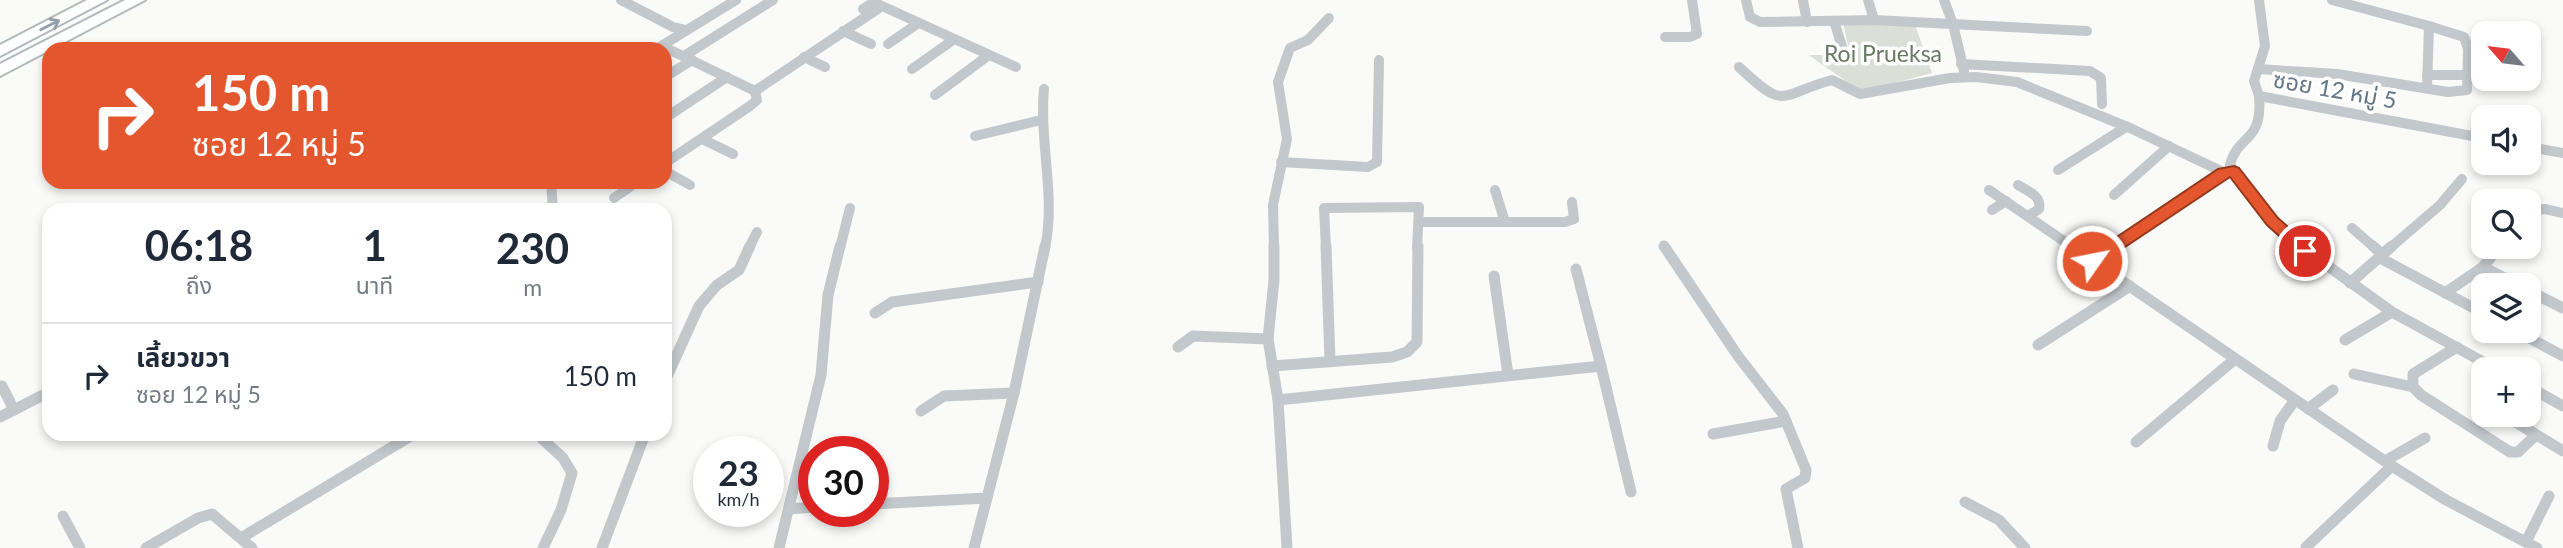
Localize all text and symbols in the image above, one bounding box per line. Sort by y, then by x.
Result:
one-way arrow [39,18,60,32]
north arrow [2471,21,2541,91]
map controls [2471,21,2541,427]
park label: Roi Prueksa [1824,39,1942,67]
text: 150 m [192,63,330,121]
street label: ซอย 12 หมู่ 5 [2271,64,2399,116]
icon: right [77,70,168,161]
button: sound [2471,105,2541,175]
text: ซอย 12 หมู่ 5 [192,124,366,163]
button: search [2471,189,2541,259]
text: 06:18 [145,220,253,270]
text: 1 [362,220,387,270]
pin [2275,221,2335,281]
text: 230 [496,223,569,273]
position arrow [2055,224,2129,298]
icon: arrive [2286,232,2324,270]
text: ถึง [186,271,212,299]
text: นาที [356,271,393,299]
text: m [523,273,542,301]
button: layers [2471,273,2541,343]
text: เลี้ยวขวา [136,341,230,373]
icon: right [77,357,115,395]
button: + [2471,357,2541,427]
text: 150 m [564,360,637,392]
text: ซอย 12 หมู่ 5 [136,380,261,408]
speed limit sign: 30 [798,436,889,527]
text: 23 [718,451,759,493]
text: km/h [717,488,760,510]

